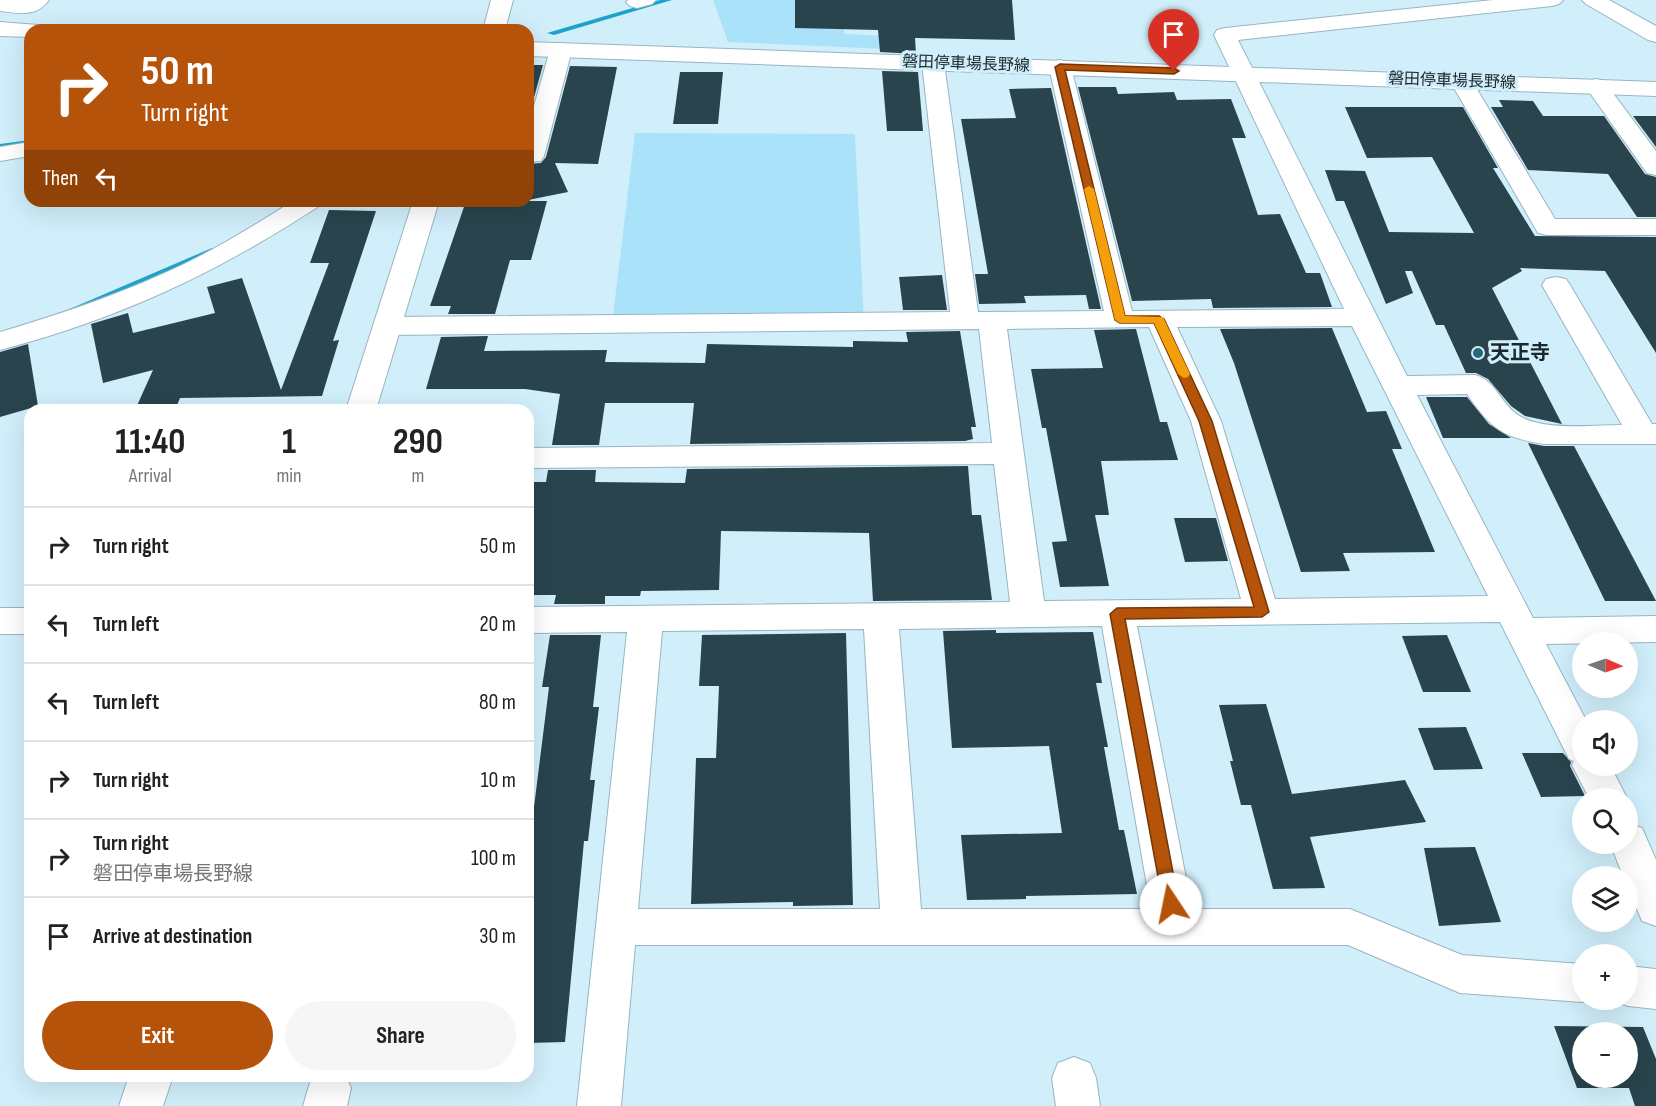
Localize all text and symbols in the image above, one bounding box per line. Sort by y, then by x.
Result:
pin [1148,9,1199,71]
icon: arrive [1157,18,1190,51]
text: 50 m [141,46,214,97]
icon: right [42,48,120,126]
street label: 磐田停車場長野線 [902,52,1030,76]
street label: 磐田停車場長野線 [1388,69,1516,93]
text: Turn right [141,97,228,129]
icon: left [90,162,123,195]
text: Then [42,165,78,192]
place label: 天正寺 [1490,341,1550,365]
marker: 天正寺 [1471,346,1485,360]
text: 11:40 [115,421,185,464]
text: 1 [282,421,296,464]
text: 290 [393,421,443,464]
text: Arrival [129,464,172,488]
text: min [277,464,302,488]
text: m [411,464,424,488]
icon: right [42,530,75,563]
text: Turn right [93,533,169,560]
text: 50 m [480,533,516,560]
icon: left [42,608,75,641]
text: Turn left [93,611,159,638]
text: 20 m [480,611,516,638]
north arrow [1572,632,1638,698]
map controls [1572,632,1638,1088]
icon: left [42,686,75,719]
text: Turn left [93,689,159,716]
text: 80 m [479,689,516,716]
button: sound [1572,710,1638,776]
icon: right [42,764,75,797]
text: Turn right [93,767,169,794]
text: 10 m [481,767,516,794]
button: search [1572,788,1638,854]
text: Turn right [93,830,169,857]
icon: right [42,842,75,875]
text: 100 m [471,845,516,872]
text: 磐田停車場長野線 [93,862,253,886]
button: layers [1572,866,1638,932]
position arrow [1139,872,1203,936]
icon: arrive [42,920,75,953]
text: Arrive at destination [93,923,252,950]
text: 30 m [479,923,516,950]
button: + [1572,944,1638,1010]
button: Exit [42,1001,273,1070]
button: Share [285,1001,516,1070]
button: − [1572,1022,1638,1088]

